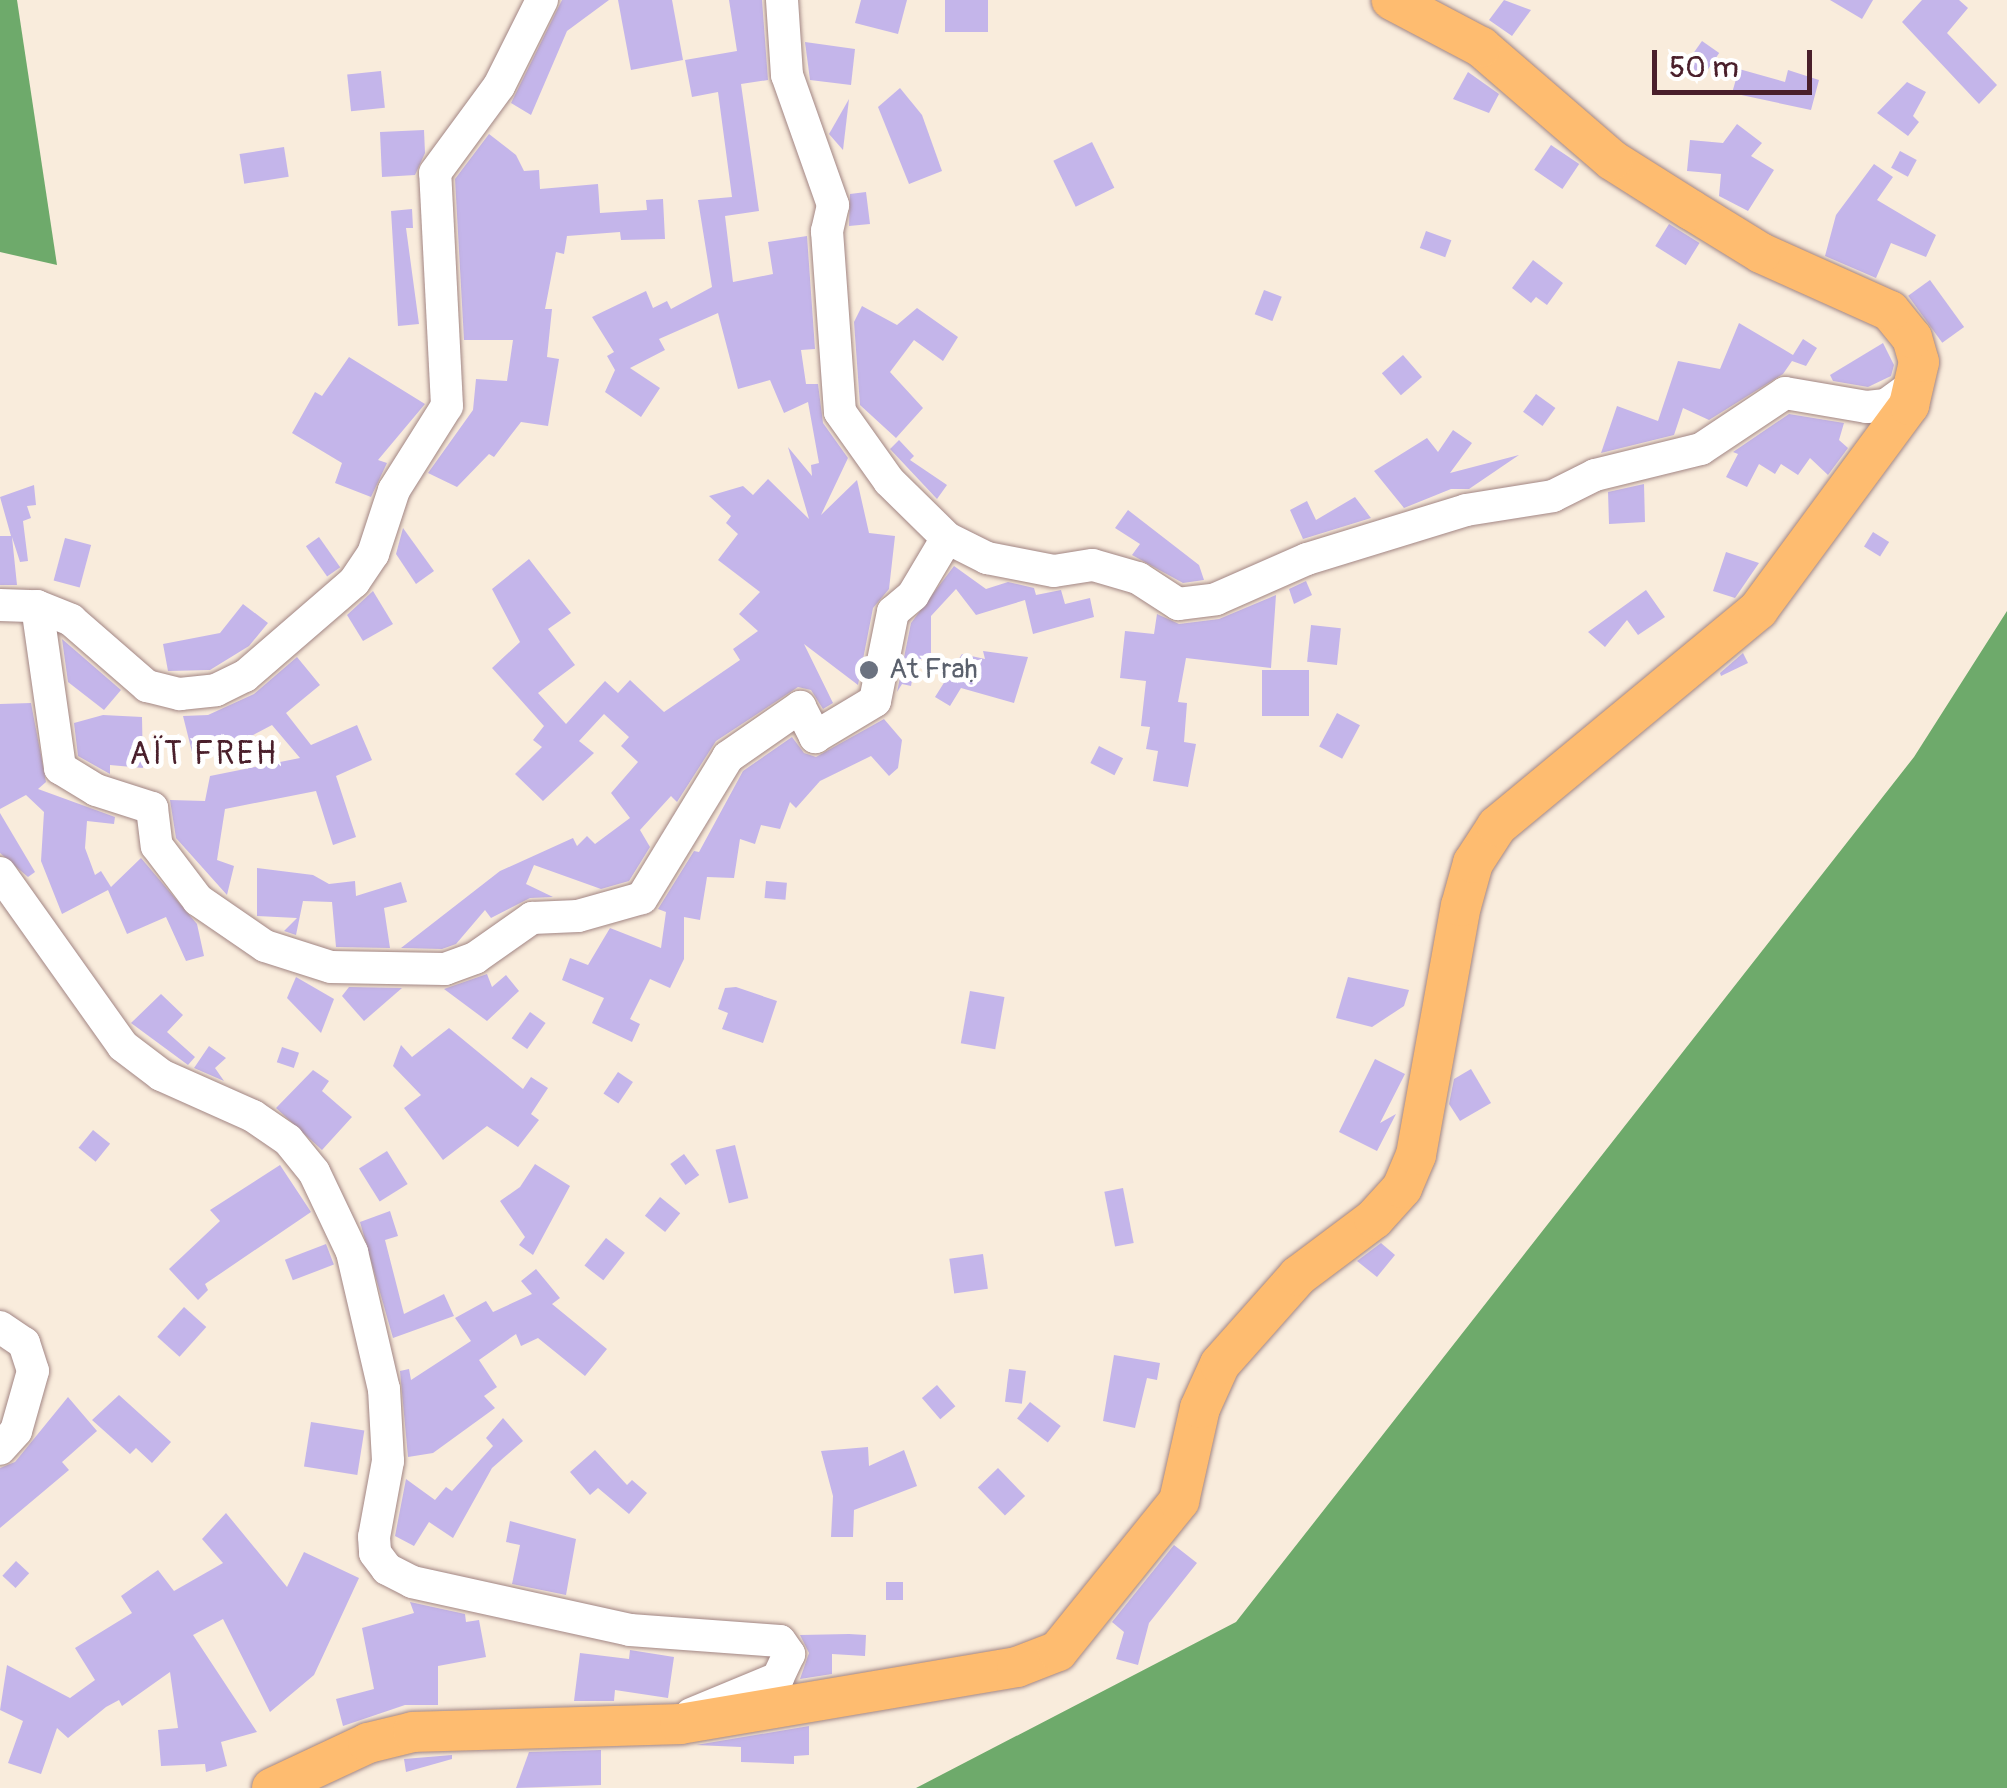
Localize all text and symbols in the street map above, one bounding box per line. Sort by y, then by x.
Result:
scale bar [1657,30,1817,92]
text: 50 m [1669,49,1739,86]
place label: At Fraḥ [889,653,978,687]
marker: At Fraḥ [858,659,880,681]
district label: AÏT FREH [129,735,279,773]

